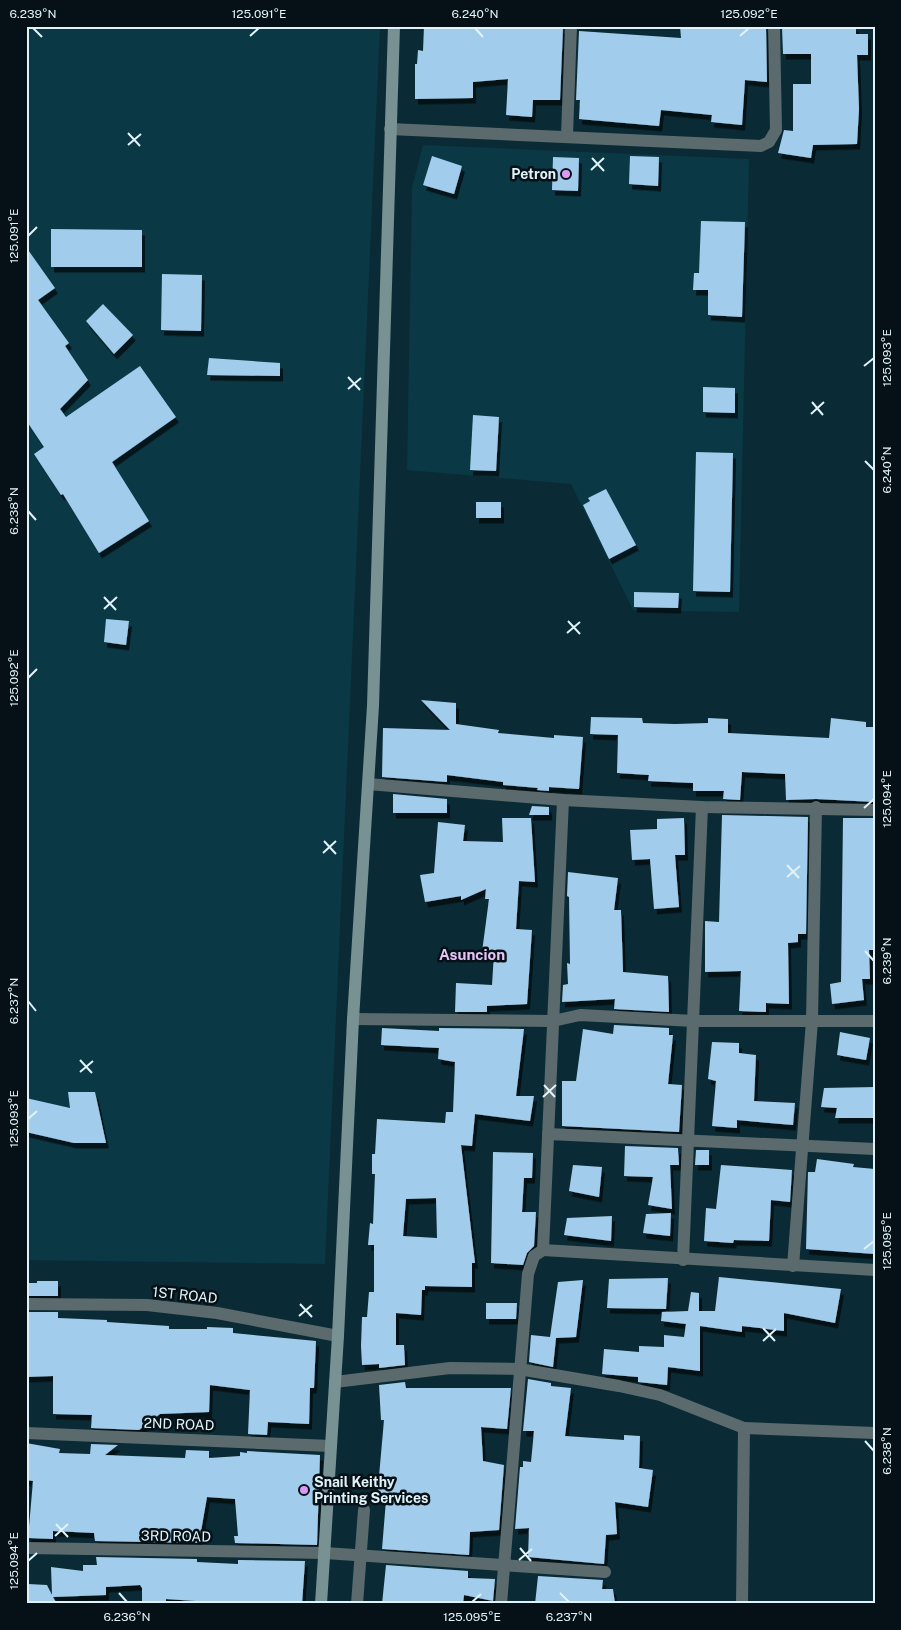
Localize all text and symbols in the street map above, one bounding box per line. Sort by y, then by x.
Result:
text: 6.239°N [9,7,57,21]
text: 125.091°E [231,7,287,21]
text: 6.240°N [451,7,499,21]
text: 125.092°E [720,7,778,21]
place label: Petron [511,166,556,182]
marker: Petron [560,168,572,180]
text: 125.091°E [7,208,21,264]
text: 125.093°E [880,329,894,387]
text: 6.240°N [880,446,894,494]
text: 6.238°N [7,487,21,535]
text: 125.092°E [7,649,21,707]
text: 125.094°E [880,770,894,828]
text: 6.239°N [880,937,894,985]
district label: Asuncion [439,946,505,963]
text: 6.237°N [7,978,21,1024]
text: 125.093°E [7,1090,21,1148]
text: 125.095°E [880,1212,894,1270]
street label: 1ST ROAD [152,1284,218,1306]
street label: 2ND ROAD [143,1415,215,1433]
text: 6.238°N [880,1427,894,1475]
place label: Snail Keithy Printing Services [314,1474,428,1506]
marker: Snail Keithy Printing Services [298,1484,310,1496]
street label: 3RD ROAD [141,1527,211,1545]
text: 125.094°E [7,1532,21,1590]
text: 6.236°N [103,1610,151,1624]
text: 125.095°E [443,1610,501,1624]
text: 6.237°N [546,1610,592,1624]

